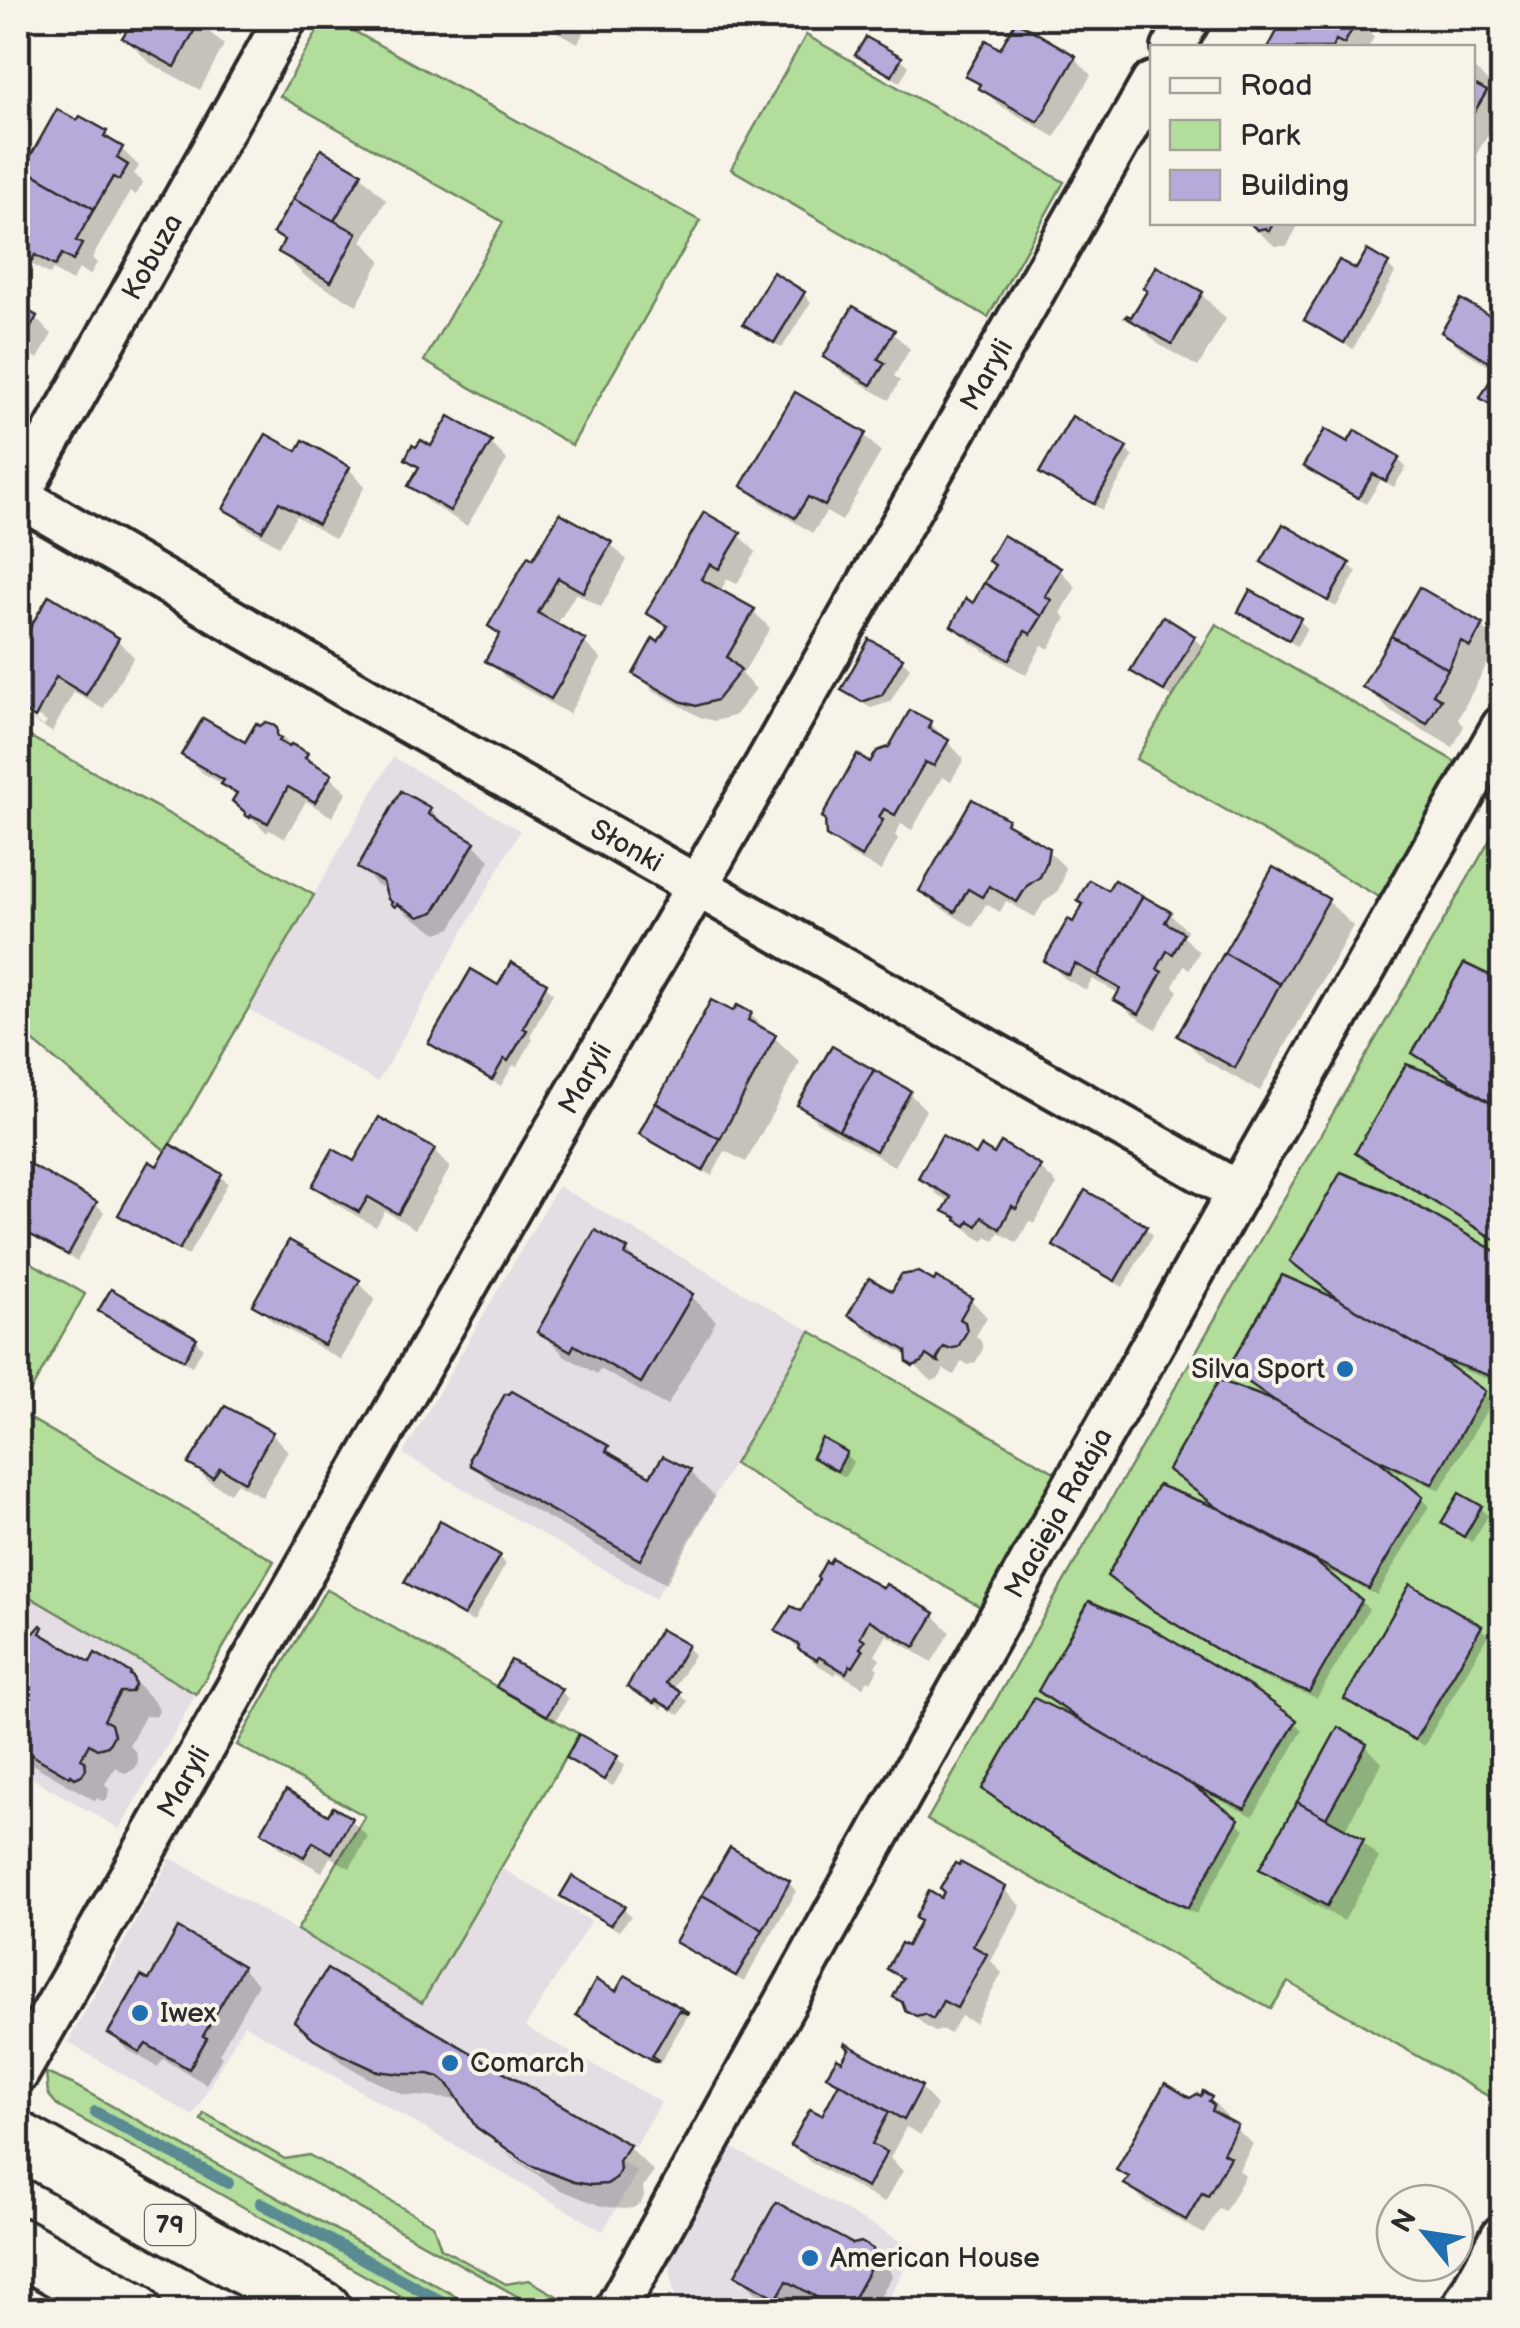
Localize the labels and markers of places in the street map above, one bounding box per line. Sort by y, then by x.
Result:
place label: Silva Sport [1191,1353,1325,1386]
marker: Silva Sport [1334,1358,1356,1380]
place label: Iwex [160,1997,217,2030]
marker: Iwex [129,2002,151,2024]
place label: Comarch [470,2047,585,2080]
marker: Comarch [439,2052,461,2074]
place label: American House [830,2242,1040,2275]
marker: American House [799,2247,821,2269]

